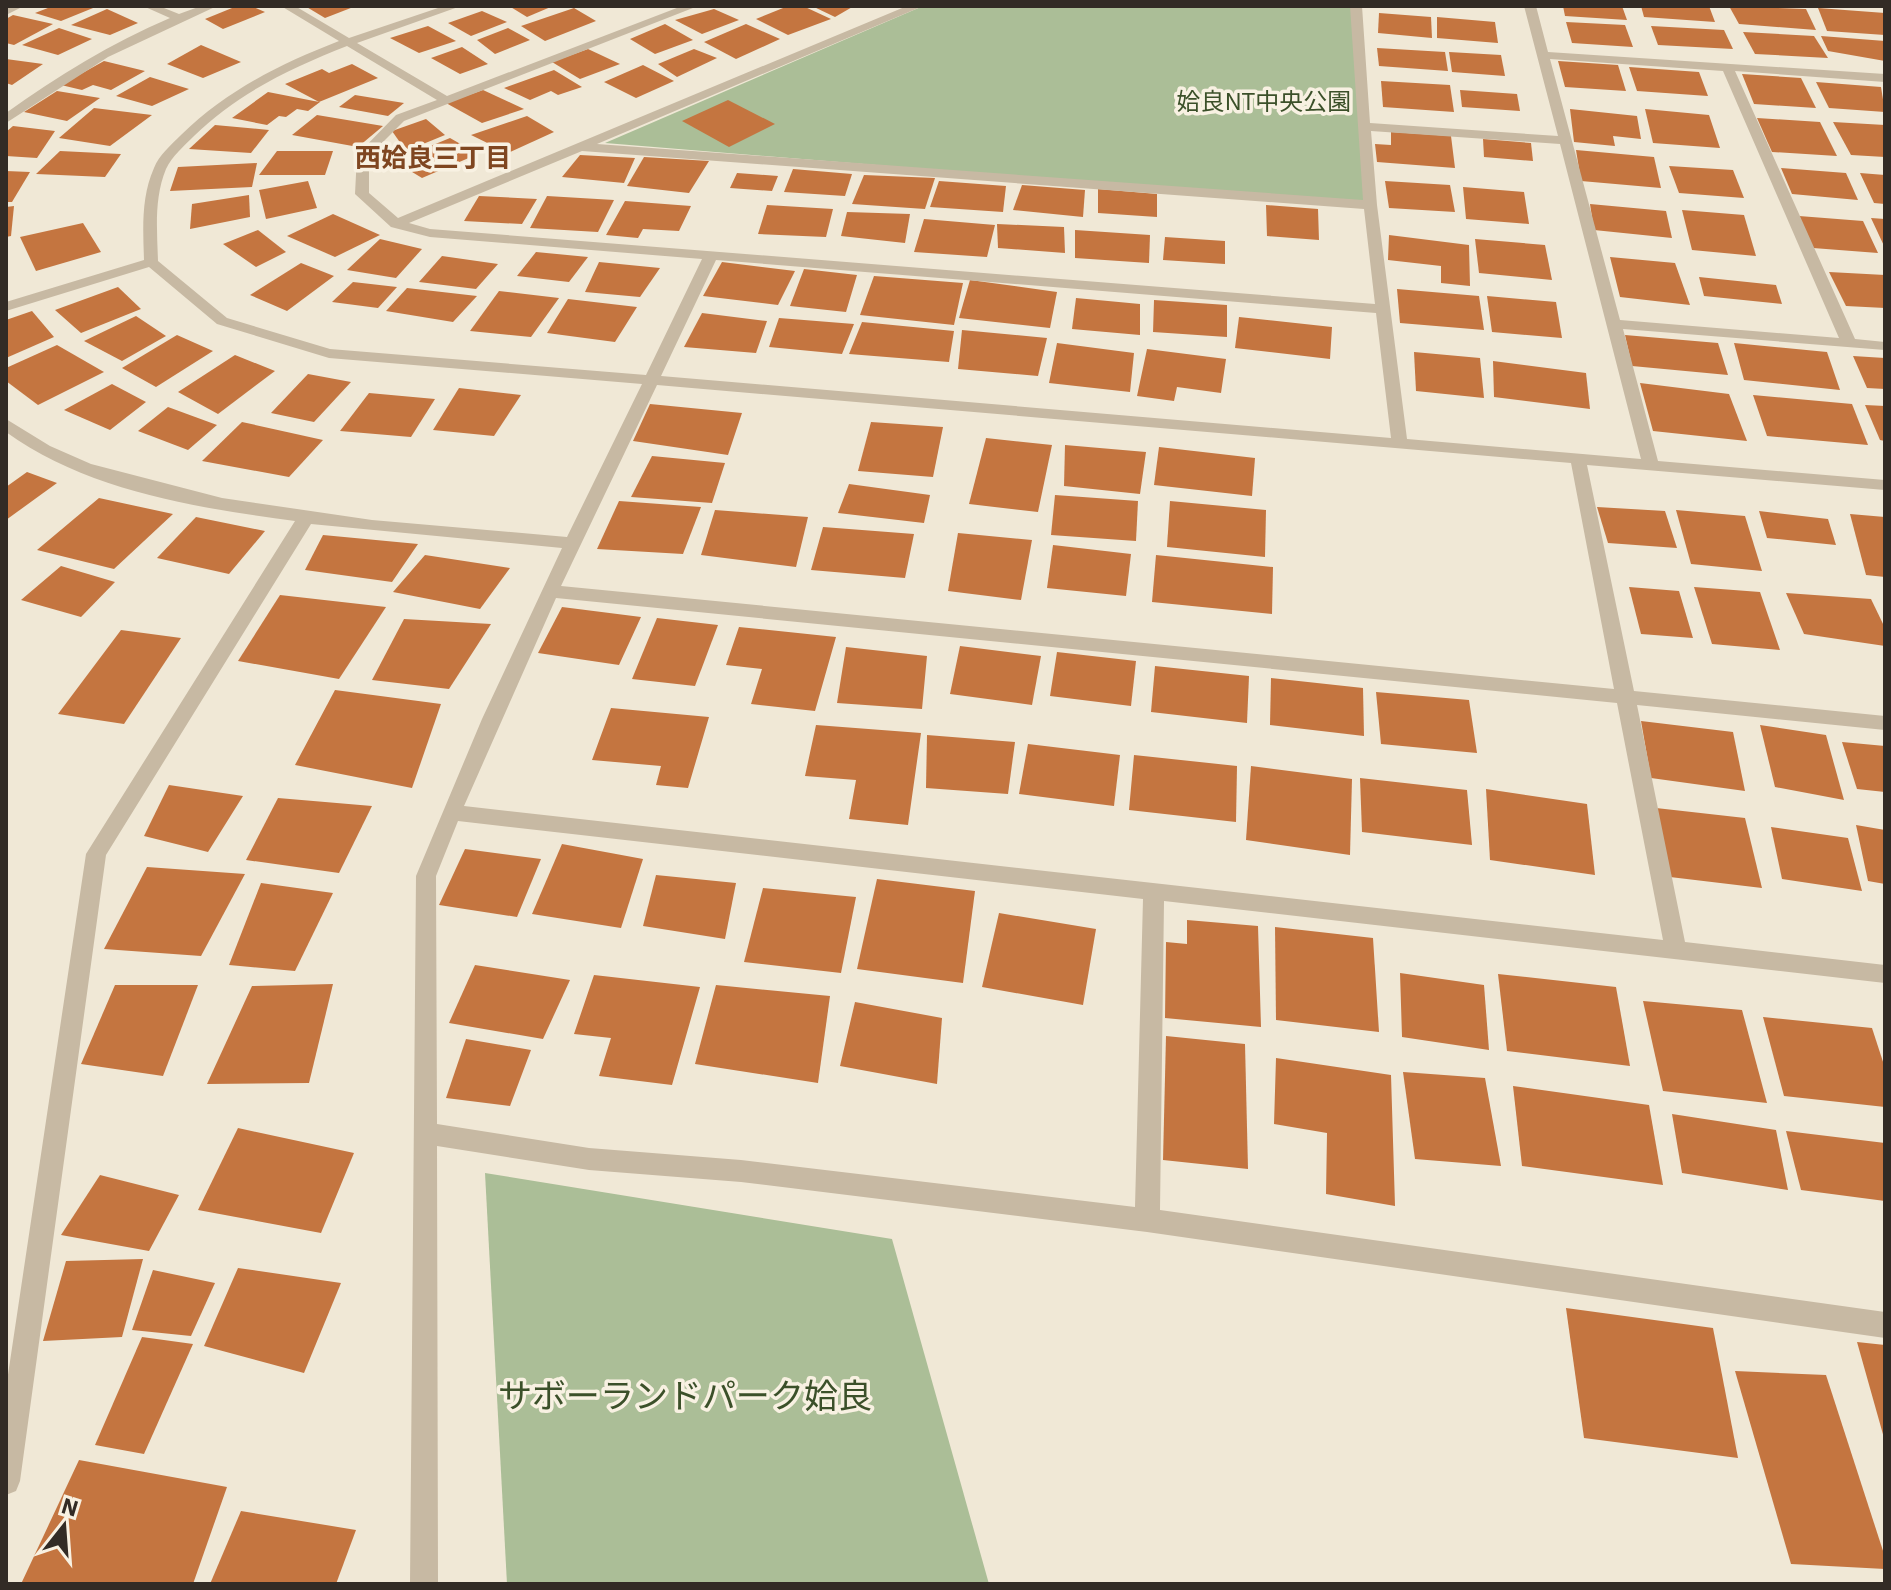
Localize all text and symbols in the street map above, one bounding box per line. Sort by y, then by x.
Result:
park label: 姶良NT中央公園 [1177,85,1351,117]
district label: 西姶良三丁目 [355,140,511,174]
park label: サボーランドパーク姶良 [498,1373,872,1417]
north arrow [24,1486,104,1566]
text: N [58,1490,82,1523]

